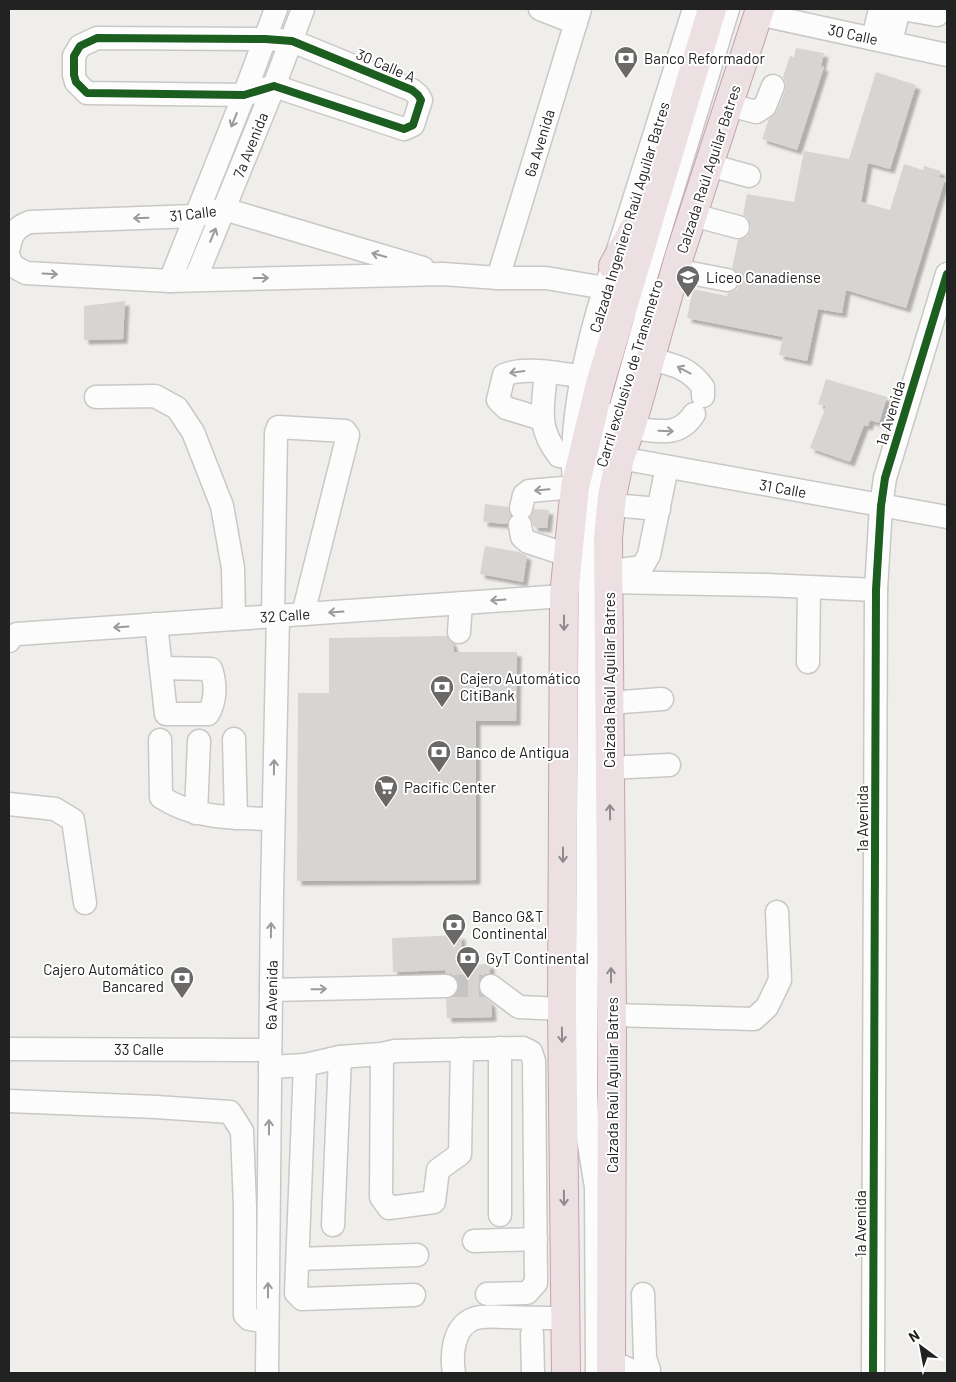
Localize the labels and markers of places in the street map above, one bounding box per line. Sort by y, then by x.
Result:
bank icon: Banco Reformador [613,45,639,79]
place label: Banco Reformador [644,49,766,67]
school or university icon: Liceo Canadiense [675,264,701,298]
place label: Liceo Canadiense [706,268,821,286]
place label: Cajero Automático CitiBank [460,669,581,704]
bank icon: Cajero Automático CitiBank [429,674,455,708]
bank icon: Banco de Antigua [426,739,452,773]
place label: Banco de Antigua [456,743,569,761]
supermarket icon: Pacific Center [373,774,399,808]
place label: Pacific Center [404,778,497,796]
place label: Banco G&T Continental [472,907,547,942]
bank icon: Banco G&T Continental [441,912,467,946]
bank icon: GyT Continental [455,945,481,979]
place label: GyT Continental [486,949,589,967]
place label: Cajero Automático Bancared [43,960,164,995]
bank icon: Cajero Automático Bancared [169,965,195,999]

